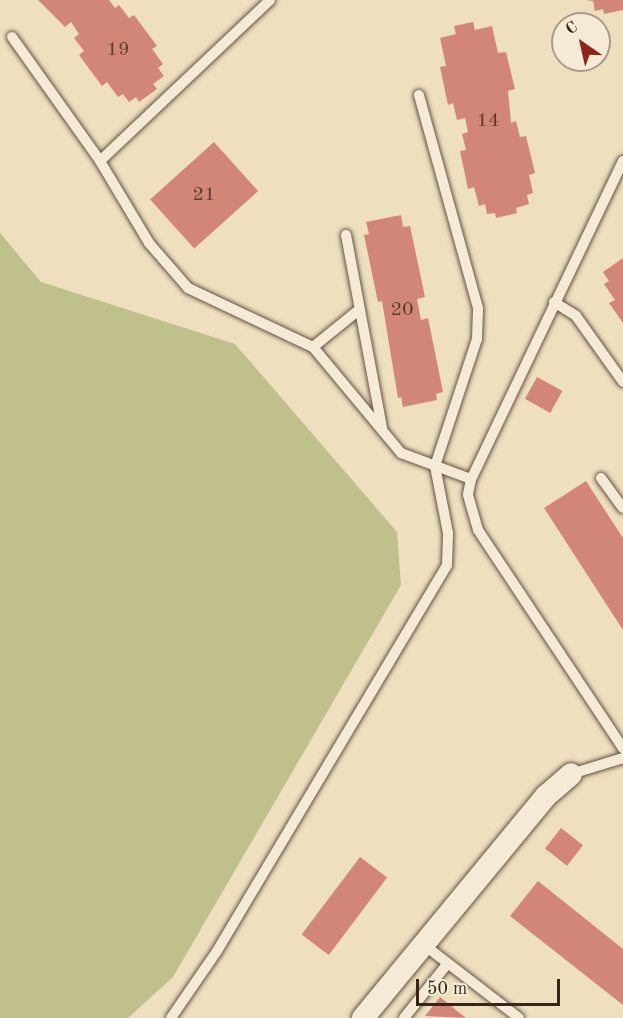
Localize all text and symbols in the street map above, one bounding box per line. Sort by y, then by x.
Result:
north arrow [551,12,611,72]
text: С [563,19,581,38]
house number: 19 [106,38,130,62]
house number: 14 [476,109,500,133]
house number: 21 [192,183,216,207]
house number: 20 [390,298,414,322]
scale bar [419,967,563,1005]
text: 50 m [427,980,467,998]

